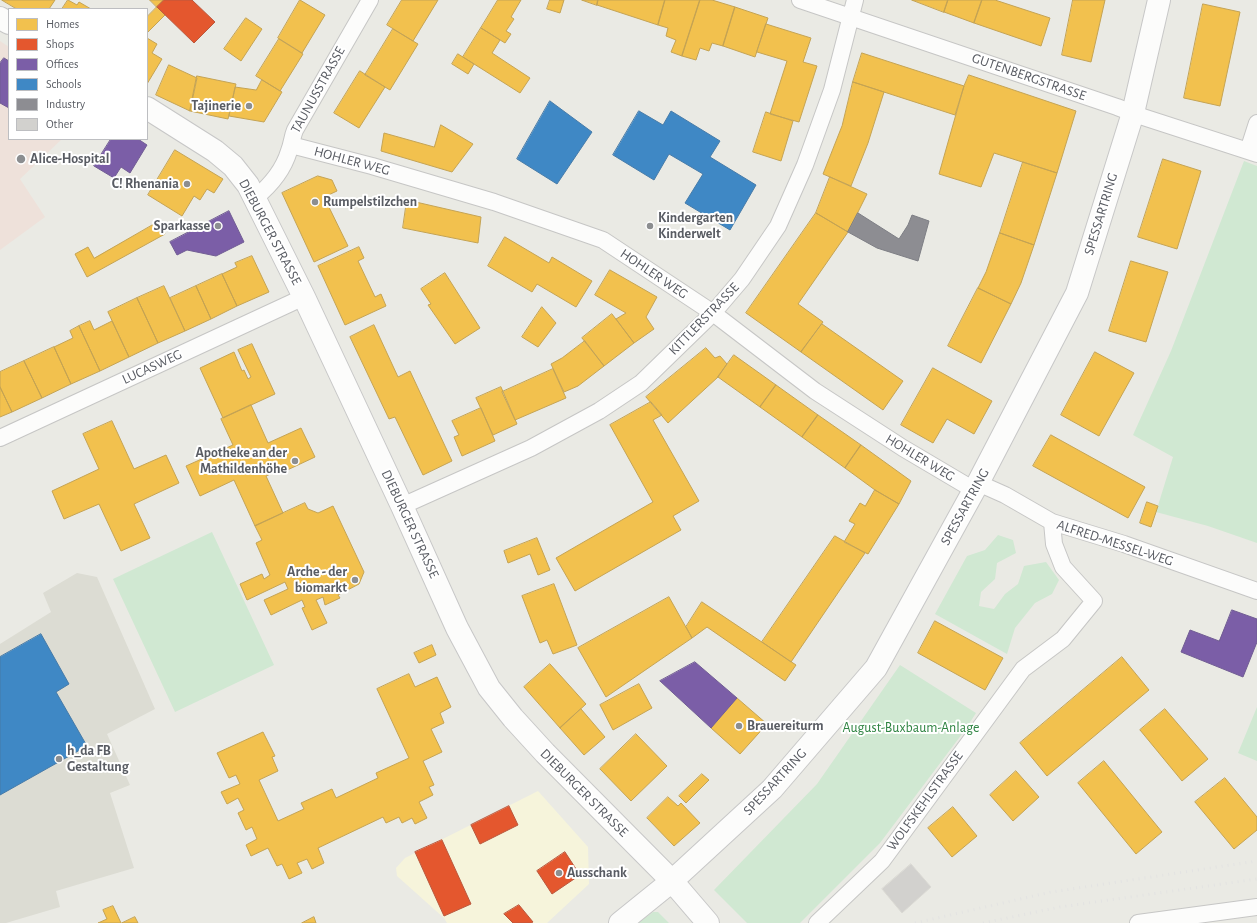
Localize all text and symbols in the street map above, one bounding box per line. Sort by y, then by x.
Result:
legend [8,8,148,140]
text: Homes [46,18,79,30]
text: Shops [46,38,74,50]
street label: TAUNUSSTRASSE [287,44,349,136]
street label: GUTENBERGSTRASSE [970,50,1088,104]
text: Offices [46,58,79,70]
text: Schools [46,78,81,90]
text: Industry [46,98,85,110]
place label: Tajinerie [191,98,241,114]
marker: Tajinerie [244,101,254,111]
text: Other [46,118,73,130]
street label: HOHLER WEG [312,143,392,179]
place label: Alice-Hospital [30,151,110,167]
marker: Alice-Hospital [15,153,27,165]
street label: SPESSARTRING [1080,171,1122,257]
place label: C! Rhenania [112,176,179,192]
street label: DIEBURGER STRASSE [235,176,305,288]
marker: C! Rhenania [182,179,192,189]
place label: Rumpelstilzchen [323,194,417,210]
marker: Rumpelstilzchen [310,197,320,207]
place label: Kindergarten Kinderwelt [658,210,733,242]
place label: Sparkasse [154,218,210,234]
marker: Sparkasse [213,221,223,231]
marker: Kindergarten Kinderwelt [645,221,655,231]
street label: HOHLER WEG [617,245,691,303]
street label: KITTLERSTRASSE [665,279,743,359]
street label: LUCASWEG [119,346,185,388]
street label: HOHLER WEG [882,431,958,485]
place label: Apotheke an der Mathildenhöhe [196,445,287,478]
marker: Apotheke an der Mathildenhöhe [290,456,300,466]
street label: SPESSARTRING [937,466,993,548]
street label: DIEBURGER STRASSE [378,467,442,581]
street label: ALFRED-MESSEL-WEG [1055,516,1175,570]
place label: Arche - der biomarkt [287,564,347,596]
marker: Arche - der biomarkt [350,575,360,585]
place label: Brauereiturm [747,718,824,734]
park label: August-Buxbaum-Anlage [843,720,979,736]
marker: Brauereiturm [734,721,744,731]
place label: h_da FB Gestaltung [67,743,129,776]
street label: DIEBURGER STRASSE [536,745,632,841]
street label: SPESSARTRING [740,745,810,819]
street label: WOLFSKEHLSTRASSE [883,748,967,854]
marker: h_da FB Gestaltung [54,754,64,764]
place label: Ausschank [567,865,627,881]
marker: Ausschank [554,868,564,878]

